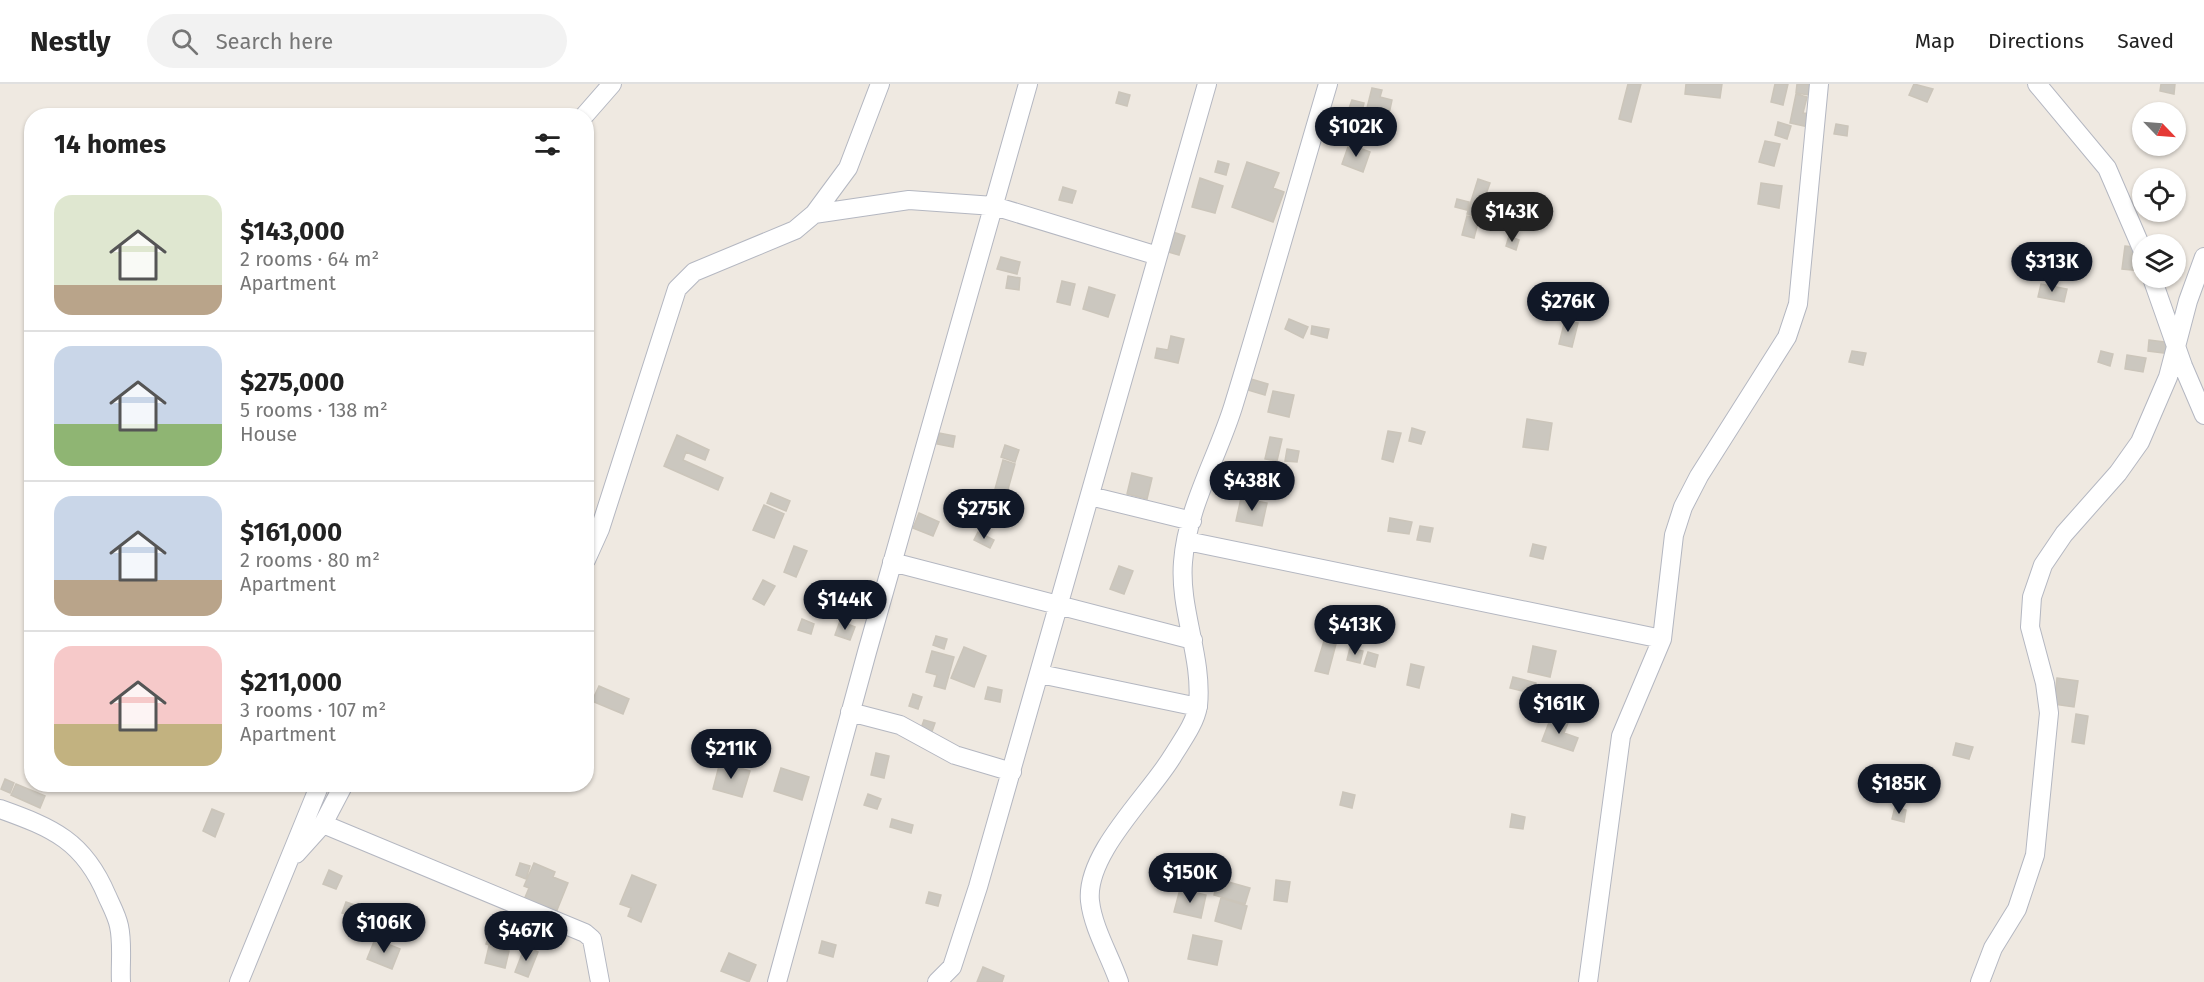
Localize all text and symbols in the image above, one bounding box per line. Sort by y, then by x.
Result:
search box [147,14,567,68]
text: Nestly [30,25,111,58]
icon: search [168,25,201,58]
text: Search here [216,28,333,55]
text: Map [1915,28,1955,54]
text: Directions [1988,28,2084,54]
text: Saved [2117,28,2174,54]
north arrow [2132,102,2186,156]
map controls [2132,102,2186,288]
pin: $102K [1314,107,1398,158]
text: $102K [1329,114,1383,138]
icon: filters [531,128,564,161]
text: 14 homes [54,129,166,160]
button: locate [2132,168,2186,222]
pin: $143K [1470,192,1554,243]
text: $143K [1485,199,1539,223]
text: $143,000 [240,216,345,247]
icon: home [102,219,174,291]
button: layers [2132,234,2186,288]
pin: $313K [2010,242,2094,293]
text: 2 rooms · 64 m² [240,247,379,271]
text: $313K [2025,249,2079,273]
text: Apartment [240,271,336,295]
pin: $276K [1526,282,1610,333]
text: $276K [1541,289,1595,313]
text: $275,000 [240,367,345,398]
icon: home [102,370,174,442]
text: 5 rooms · 138 m² [240,398,388,422]
text: House [240,422,297,446]
pin: $438K [1210,461,1294,512]
text: $438K [1224,468,1280,492]
pin: $275K [942,489,1026,540]
text: $275K [957,496,1011,520]
text: $161,000 [240,517,342,548]
icon: home [102,520,174,592]
text: 2 rooms · 80 m² [240,548,380,572]
text: Apartment [240,572,336,596]
pin: $144K [803,580,887,631]
text: $144K [818,587,872,611]
pin: $413K [1313,605,1397,656]
text: $413K [1328,612,1382,636]
text: $211,000 [240,667,342,698]
icon: home [102,670,174,742]
pin: $161K [1517,684,1601,735]
text: $161K [1533,691,1585,715]
text: 3 rooms · 107 m² [240,698,386,722]
text: Apartment [240,722,336,746]
pin: $211K [689,729,773,780]
text: $211K [705,736,757,760]
pin: $185K [1857,764,1941,815]
text: $185K [1872,771,1926,795]
pin: $150K [1148,853,1232,904]
text: $150K [1163,860,1217,884]
pin: $106K [342,903,426,954]
text: $106K [356,910,412,934]
pin: $467K [484,911,568,962]
text: $467K [498,918,554,942]

